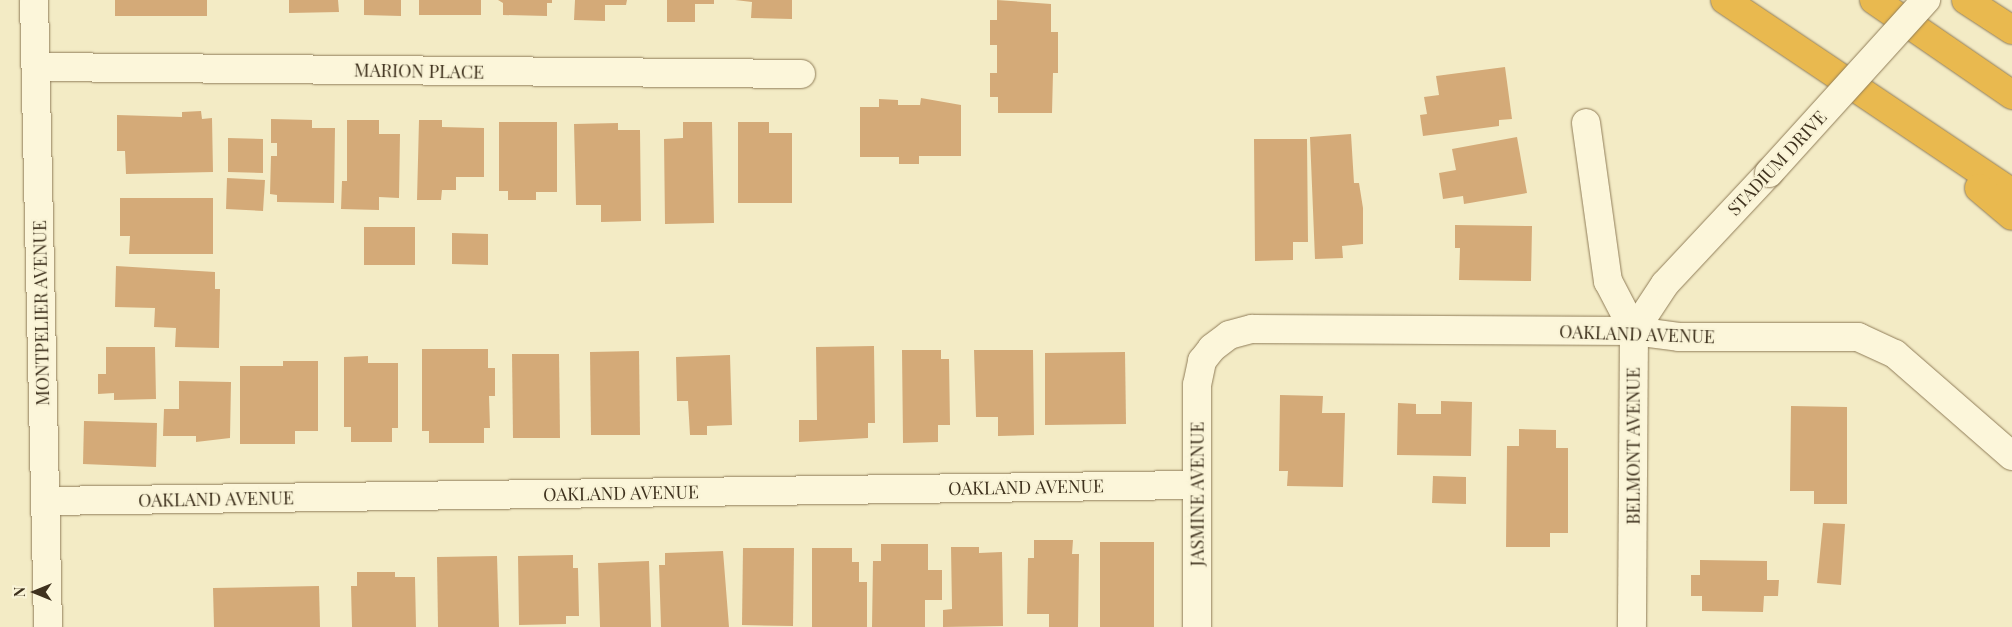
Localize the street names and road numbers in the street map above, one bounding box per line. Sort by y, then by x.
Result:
street label: MARION PLACE [354,59,484,83]
street label: STADIUM DRIVE [1723,106,1831,220]
street label: MONTPELIER AVENUE [29,220,53,406]
street label: OAKLAND AVENUE [1559,320,1715,348]
street label: BELMONT AVENUE [1622,367,1644,525]
street label: JASMINE AVENUE [1186,421,1208,567]
street label: OAKLAND AVENUE [948,475,1104,499]
street label: OAKLAND AVENUE [543,481,699,505]
street label: OAKLAND AVENUE [138,487,294,511]

